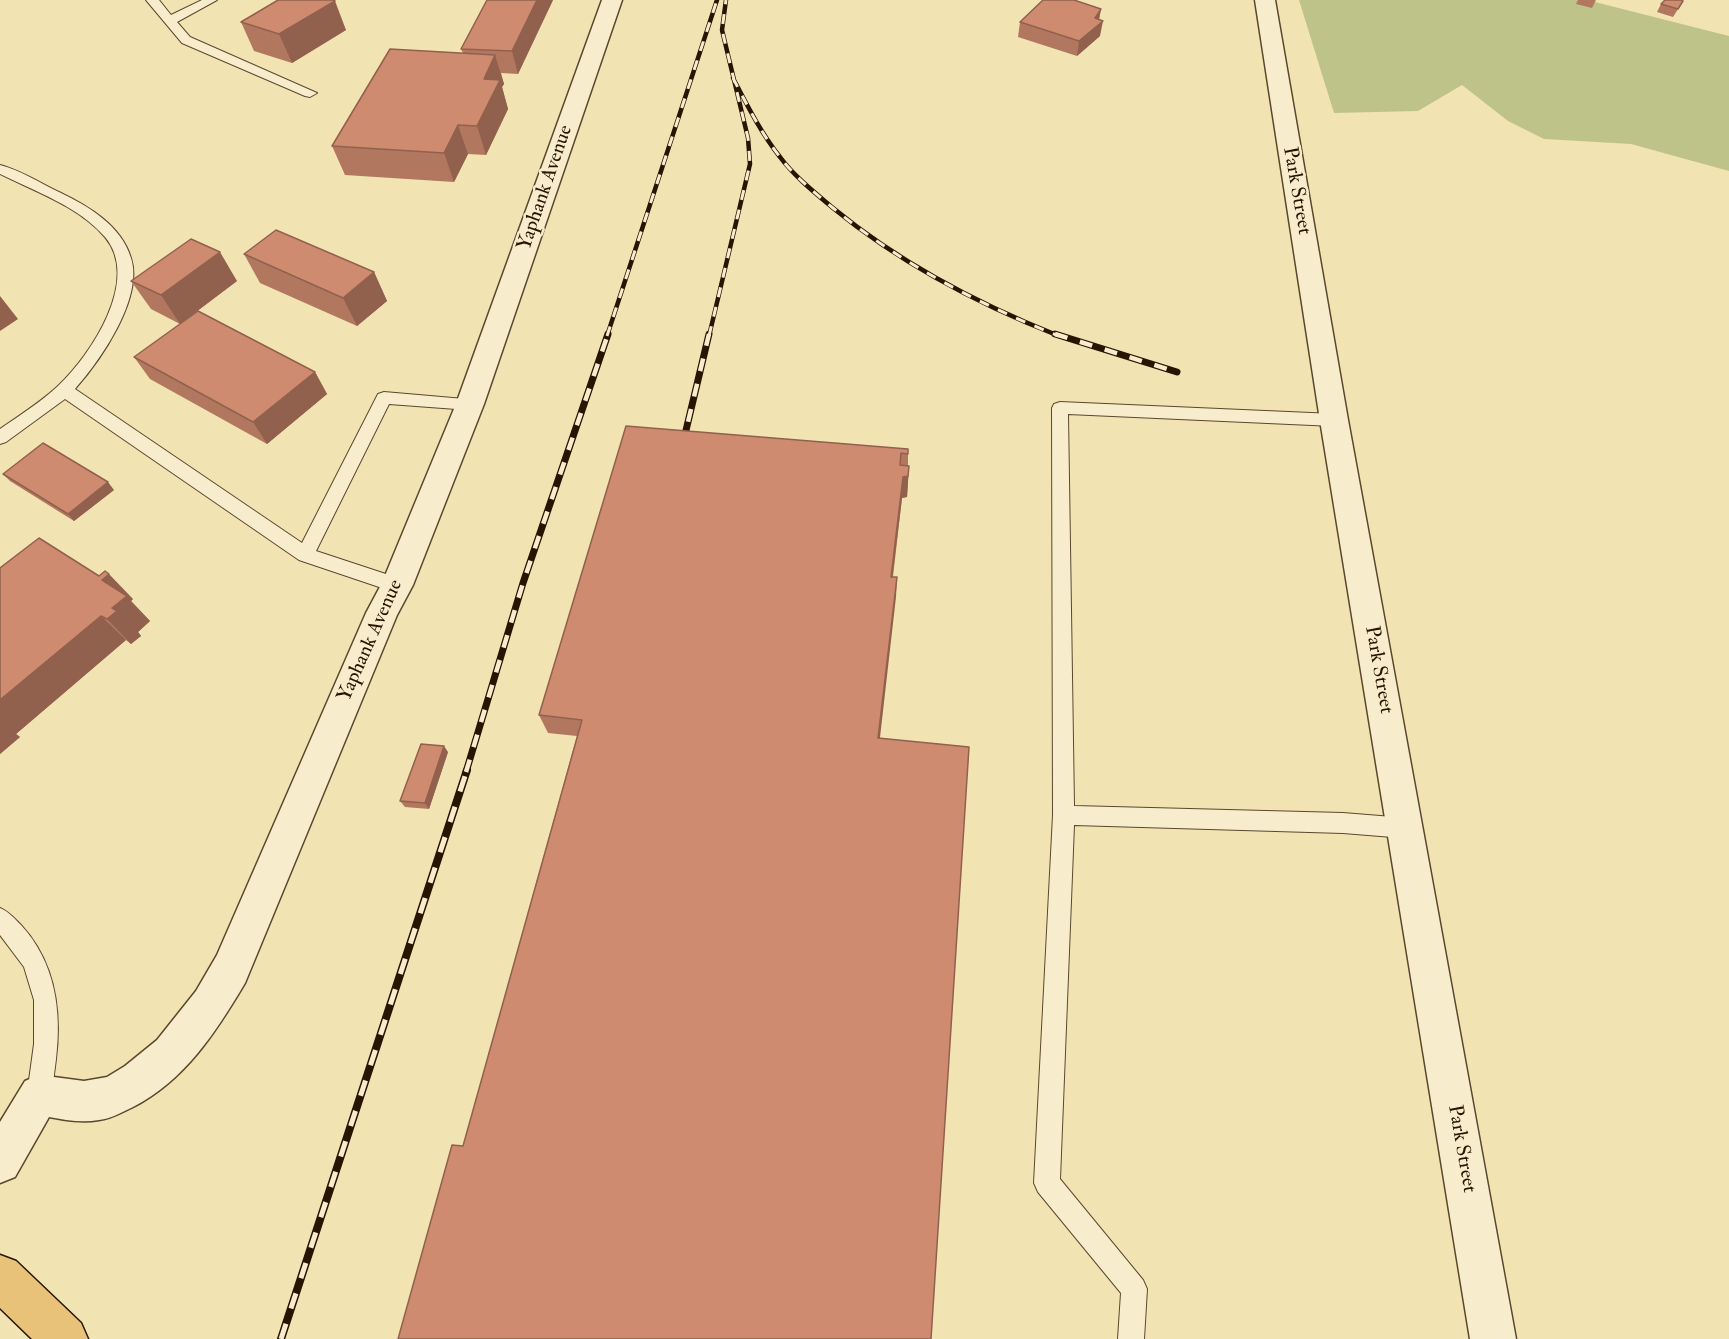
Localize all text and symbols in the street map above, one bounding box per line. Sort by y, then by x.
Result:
street label: Yaphank Avenue [513,122,579,254]
street label: Park Street [1276,145,1316,237]
street label: Yaphank Avenue [333,576,409,706]
street label: Park Street [1358,624,1398,716]
street label: Park Street [1441,1103,1481,1195]

